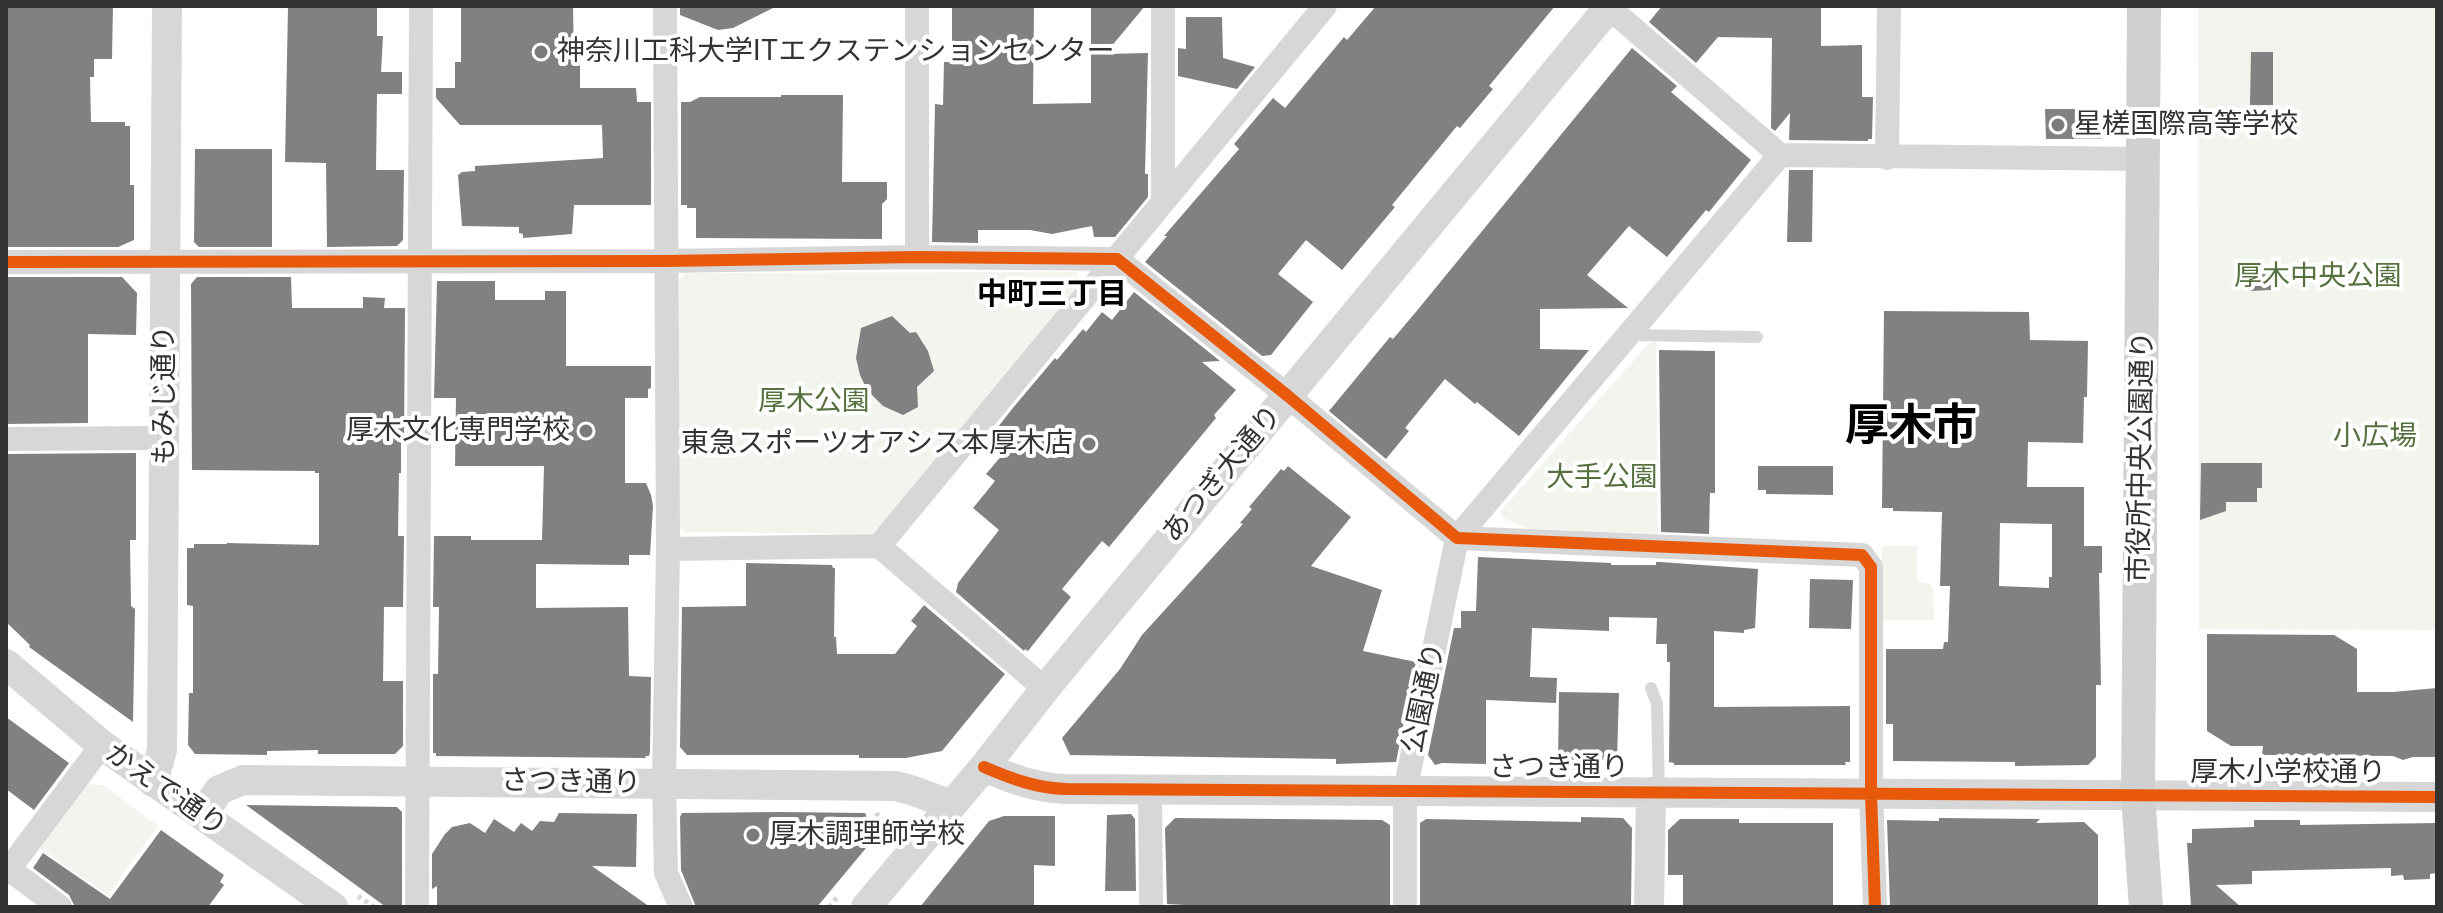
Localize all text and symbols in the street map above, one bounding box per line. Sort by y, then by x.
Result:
place label: 神奈川工科大学ITエクステンションセンター [557,35,1115,69]
marker: 神奈川工科大学ITエクステンションセンター [532,43,550,61]
place label: 星槎国際高等学校 [2074,108,2298,142]
marker: 星槎国際高等学校 [2049,116,2067,134]
park label: 厚木中央公園 [2234,260,2402,294]
district label: 中町三丁目 [977,277,1127,313]
street label: もみじ通り [148,325,182,465]
street label: 市役所中央公園通り [2122,331,2160,583]
park label: 厚木公園 [758,385,870,419]
street label: あつぎ大通り [1155,399,1289,549]
district label: 厚木市 [1845,401,1977,453]
place label: 厚木文化専門学校 [346,414,570,448]
park label: 小広場 [2333,420,2417,454]
marker: 厚木文化専門学校 [577,422,595,440]
place label: 東急スポーツオアシス本厚木店 [681,427,1073,461]
marker: 東急スポーツオアシス本厚木店 [1080,435,1098,453]
park label: 大手公園 [1546,461,1658,495]
street label: 公園通り [1396,640,1452,756]
street label: かえで通り [99,736,233,844]
street label: さつき通り [1489,751,1629,785]
street label: 厚木小学校通り [2190,756,2386,790]
street label: さつき通り [501,764,641,800]
place label: 厚木調理師学校 [769,818,965,852]
marker: 厚木調理師学校 [744,826,762,844]

